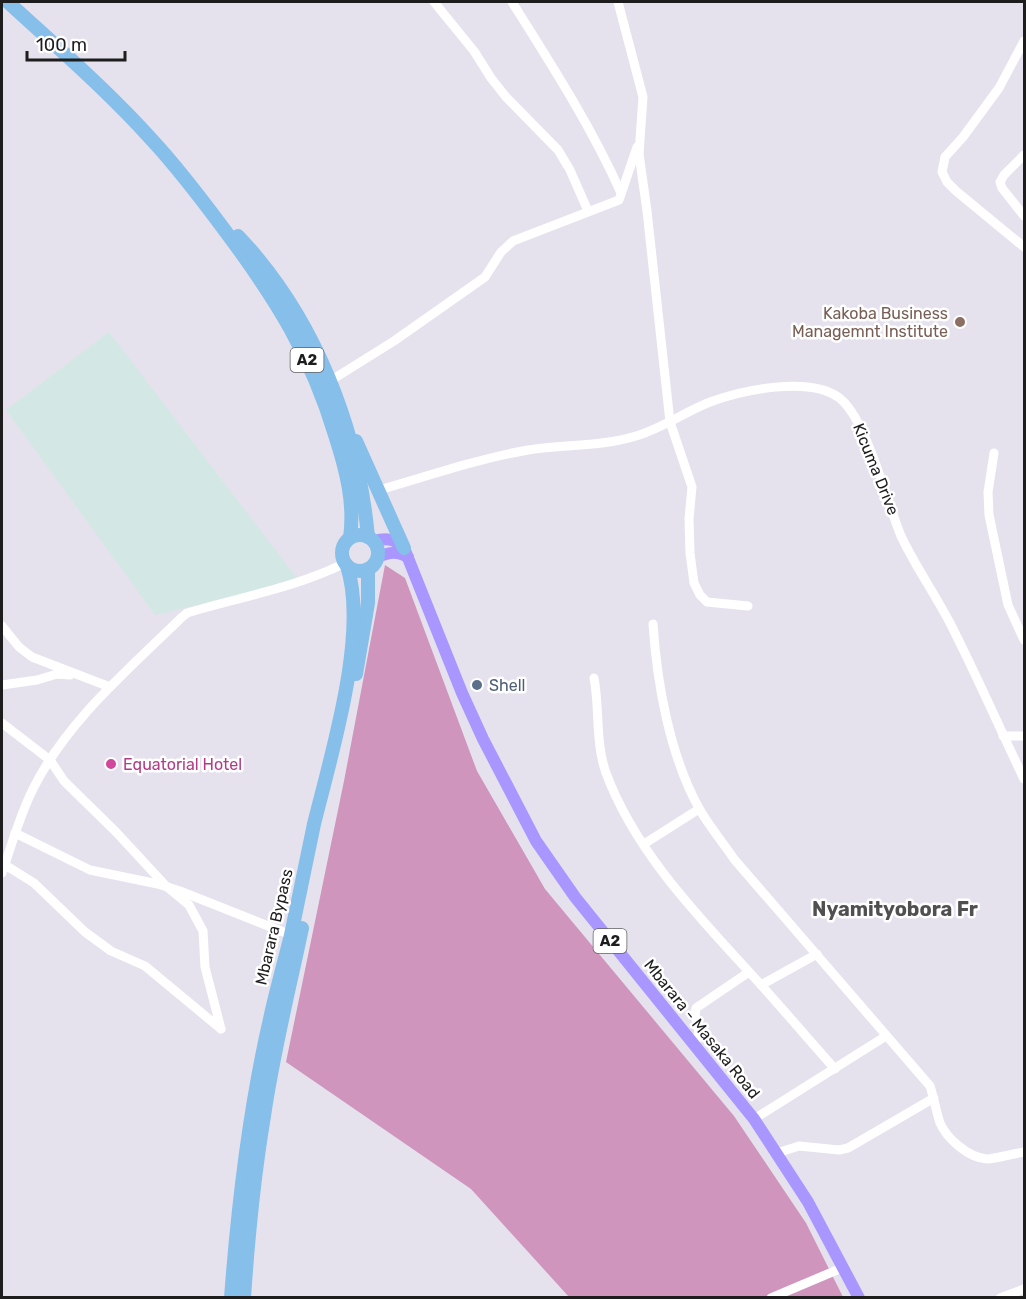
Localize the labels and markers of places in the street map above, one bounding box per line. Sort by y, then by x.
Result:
place label: Kakoba Business Managemnt Institute [792,304,948,341]
marker: Kakoba Business Managemnt Institute [953,315,967,329]
place label: Shell [489,676,525,695]
marker: Shell [470,678,484,692]
place label: Equatorial Hotel [123,755,242,774]
marker: Equatorial Hotel [104,757,118,771]

